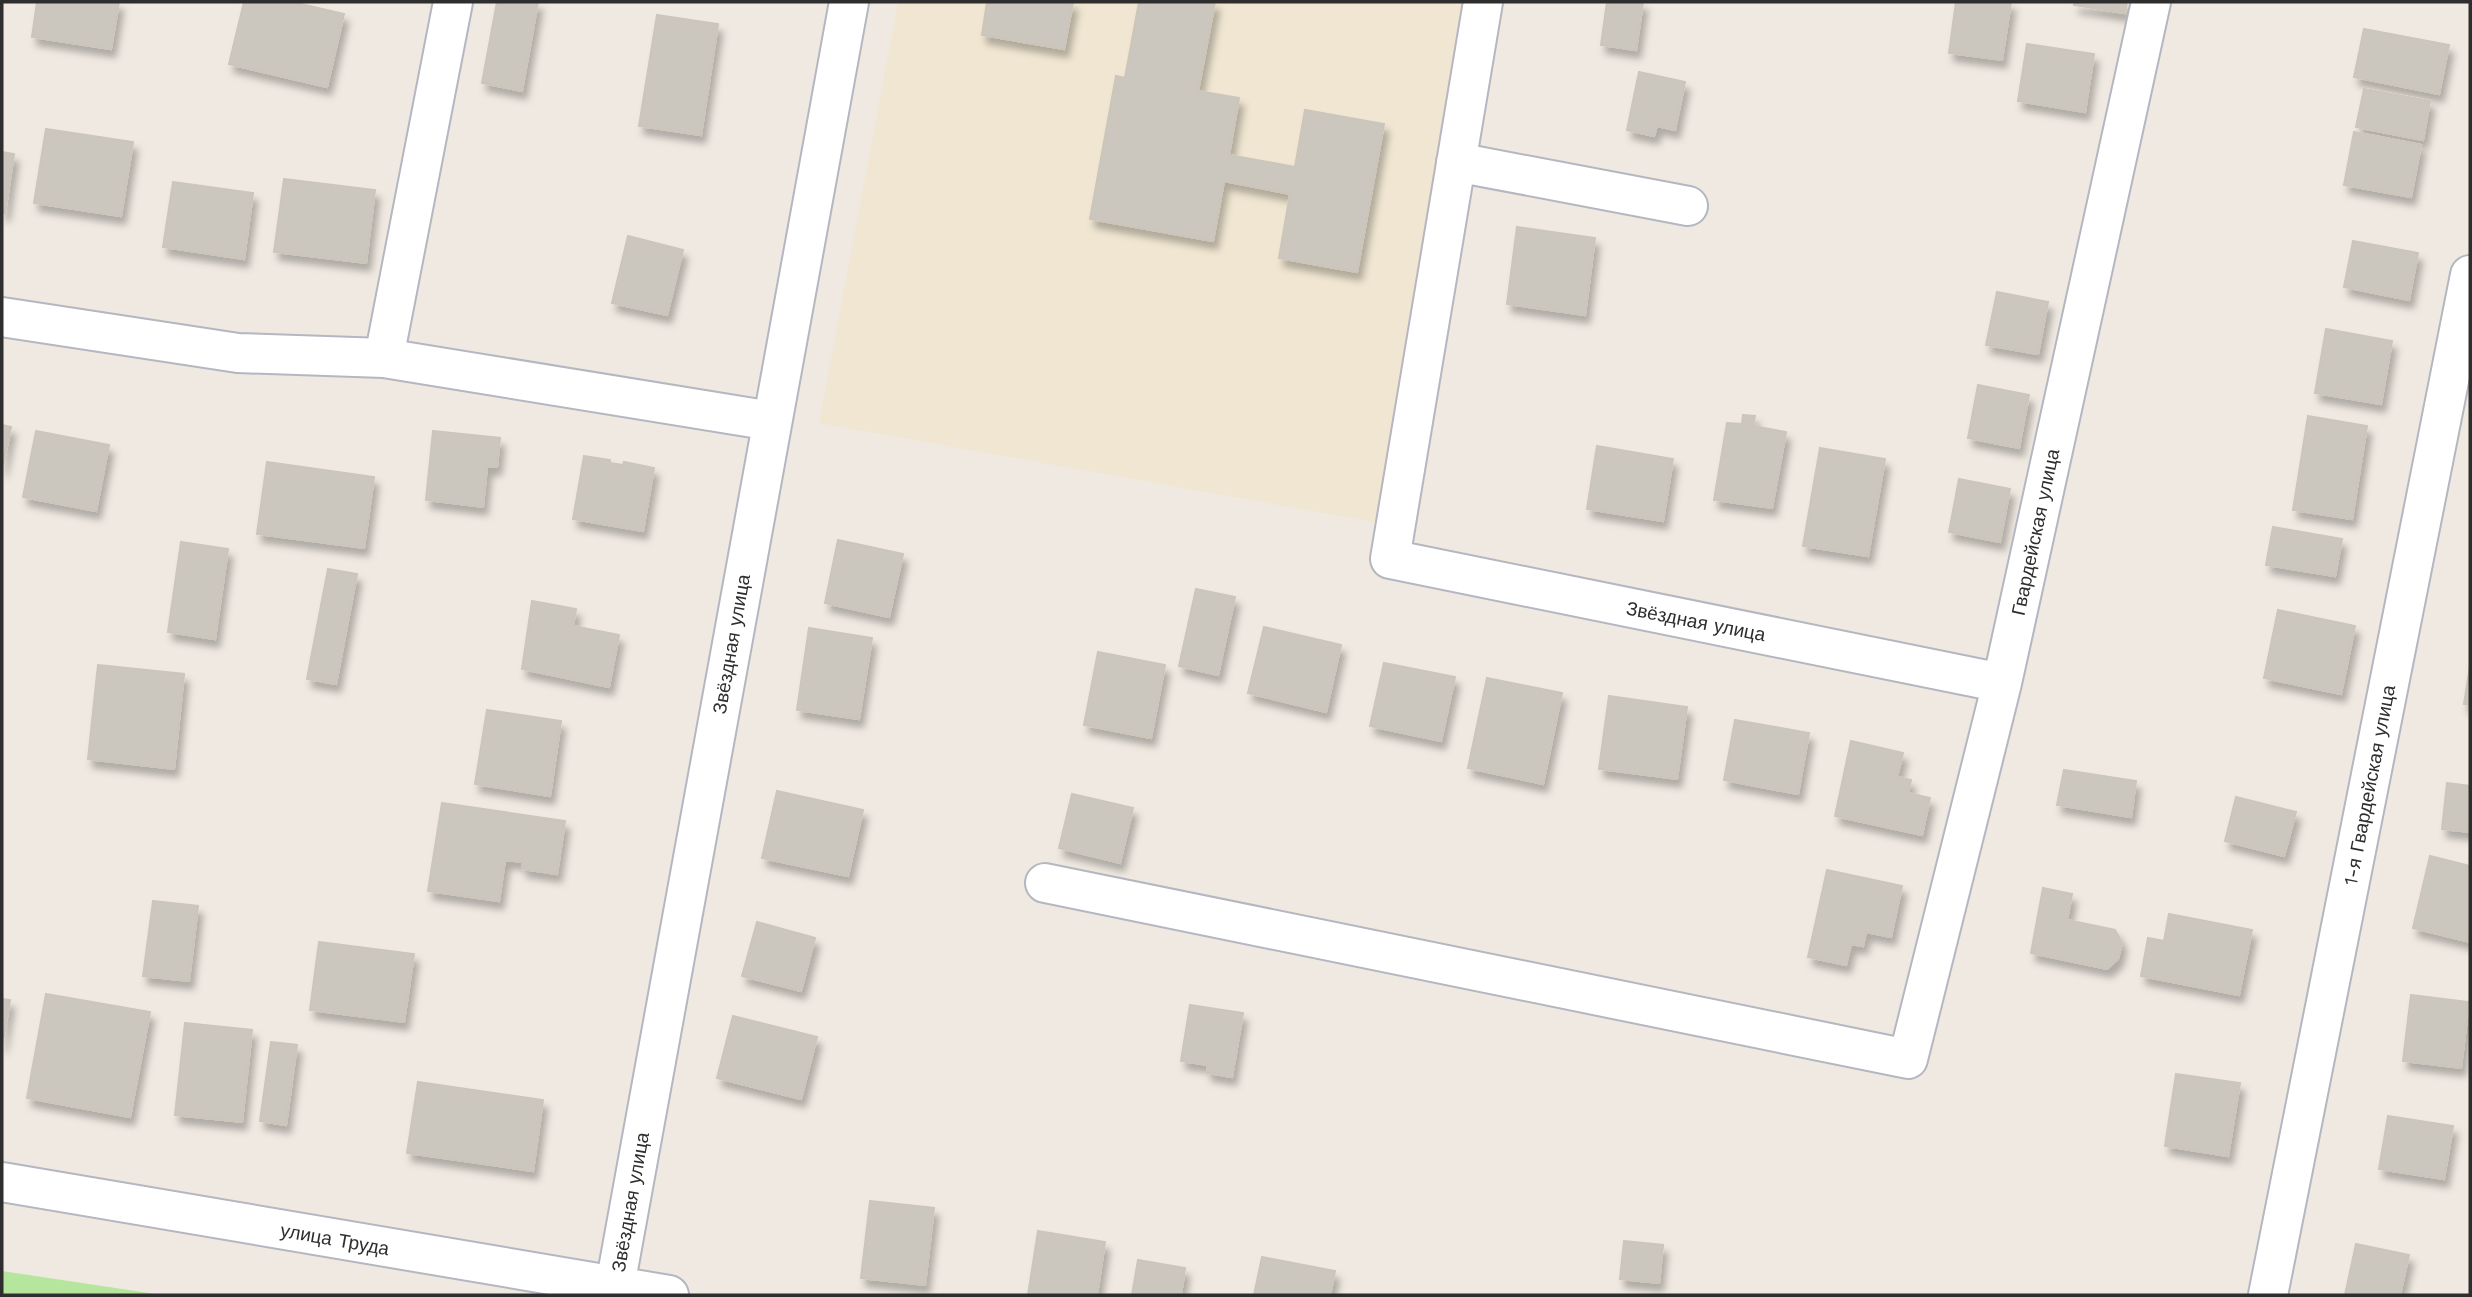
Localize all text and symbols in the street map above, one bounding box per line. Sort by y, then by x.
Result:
street label: Гвардейская улица [2007,446,2064,618]
street label: Звёздная улица [708,572,755,716]
street label: Звёздная улица [1624,597,1768,646]
street label: 1-я Гвардейская улица [2339,682,2400,887]
street label: Звёздная улица [607,1130,654,1274]
street label: улица Труда [279,1219,392,1260]

